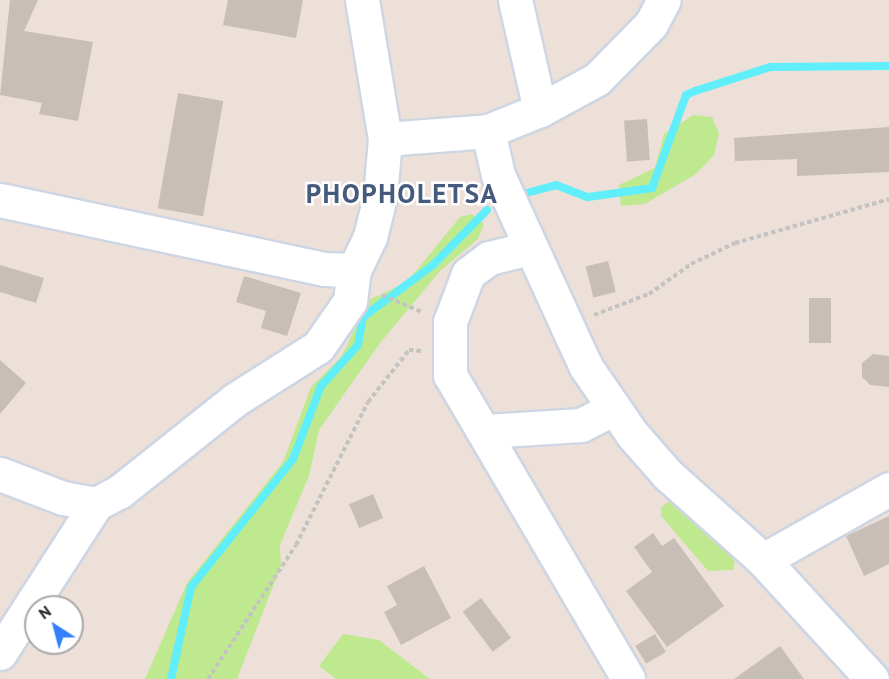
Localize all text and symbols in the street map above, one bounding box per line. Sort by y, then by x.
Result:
district label: PHOPHOLETSA [306,178,498,210]
north arrow [24,595,84,655]
text: N [34,601,55,623]

